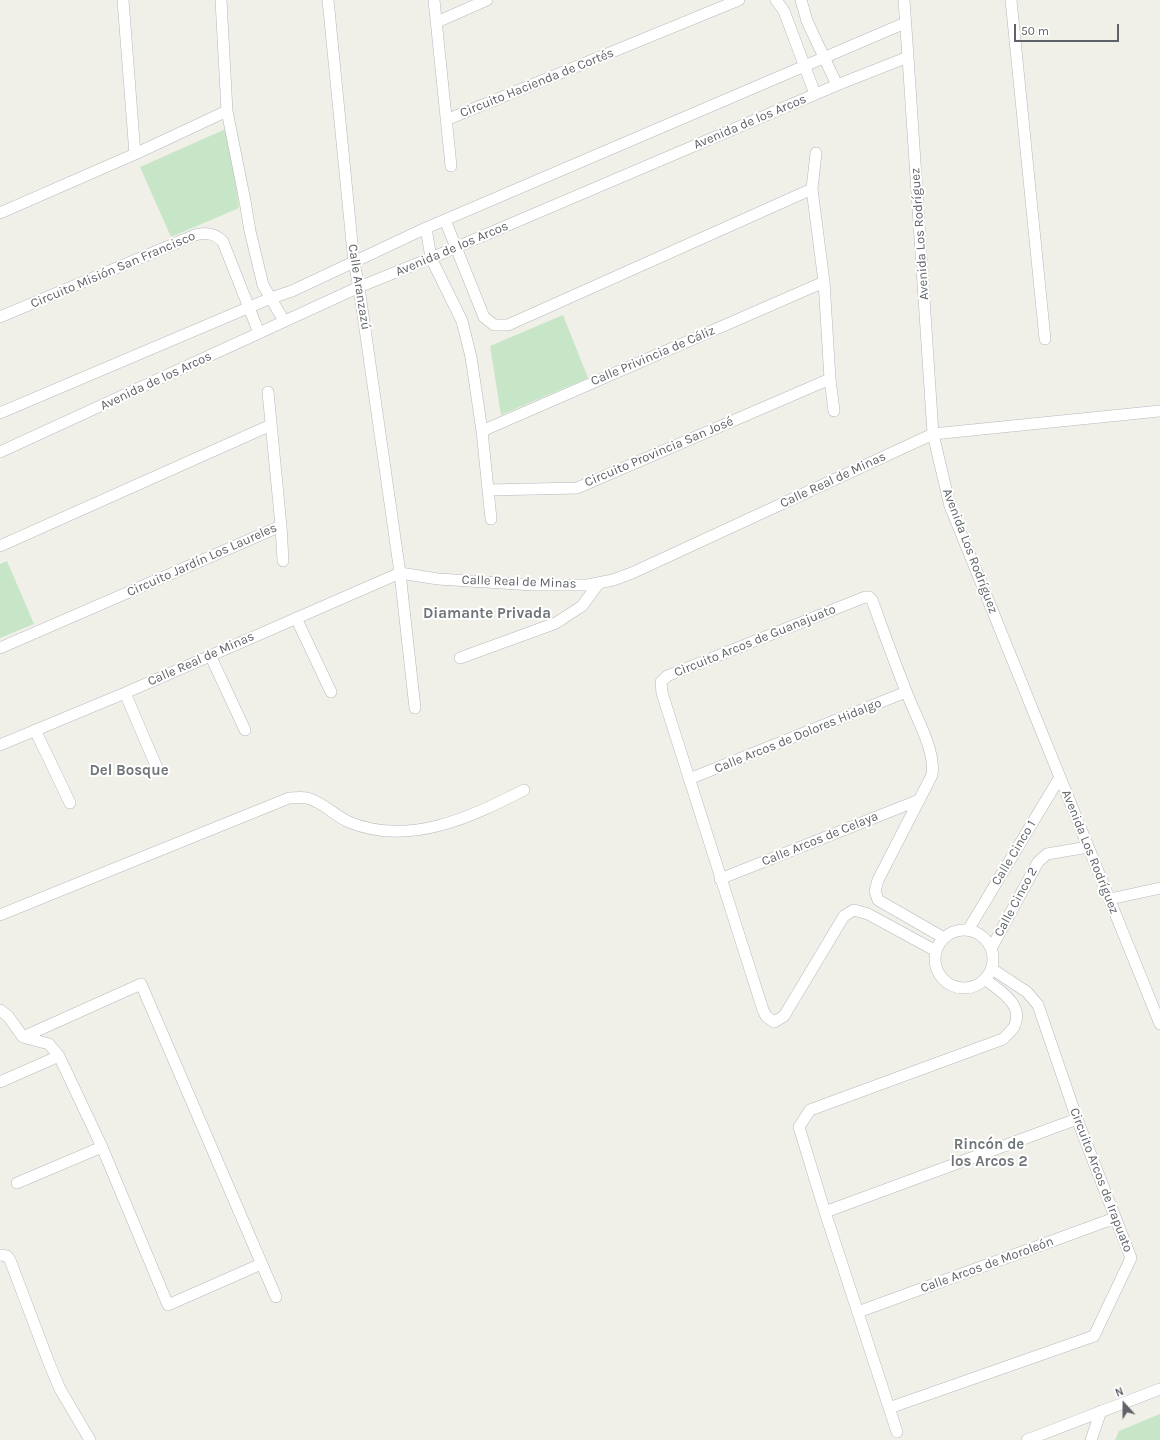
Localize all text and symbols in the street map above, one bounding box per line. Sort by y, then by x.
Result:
scale bar [1016,16,1121,42]
text: 50 m [1021,24,1049,38]
street label: Circuito Hacienda de Cortés [458,45,616,121]
street label: Avenida de los Arcos [691,91,809,153]
street label: Avenida Los Rodríguez [908,167,932,301]
street label: Avenida de los Arcos [393,218,511,280]
street label: Circuito Misión San Francisco [28,228,198,312]
street label: Calle Aranzazú [345,243,373,331]
street label: Calle Privincia de Cáliz [589,323,717,389]
street label: Avenida de los Arcos [98,348,214,414]
street label: Circuito Provincia San José [582,414,736,490]
street label: Calle Real de Minas [778,449,888,511]
street label: Avenida Los Rodríguez [939,486,1001,616]
street label: Circuito Jardín Los Laureles [125,520,279,600]
street label: Calle Real de Minas [461,572,577,592]
street label: Circuito Arcos de Guanajuato [672,601,838,681]
district label: Diamante Privada [423,605,551,623]
street label: Calle Real de Minas [145,629,257,689]
street label: Calle Arcos de Dolores Hidalgo [712,695,884,777]
district label: Del Bosque [89,762,169,780]
street label: Avenida Los Rodríguez [1058,788,1122,916]
street label: Calle Arcos de Celaya [760,809,880,869]
street label: Calle Cinco 1 [989,818,1039,888]
street label: Calle Cinco 2 [991,865,1041,939]
street label: Circuito Arcos de Irapuato [1066,1106,1136,1254]
district label: Rincón de los Arcos 2 [950,1136,1028,1171]
street label: Calle Arcos de Moroleón [918,1234,1056,1296]
north arrow [1104,1384,1144,1424]
text: N [1114,1385,1126,1400]

